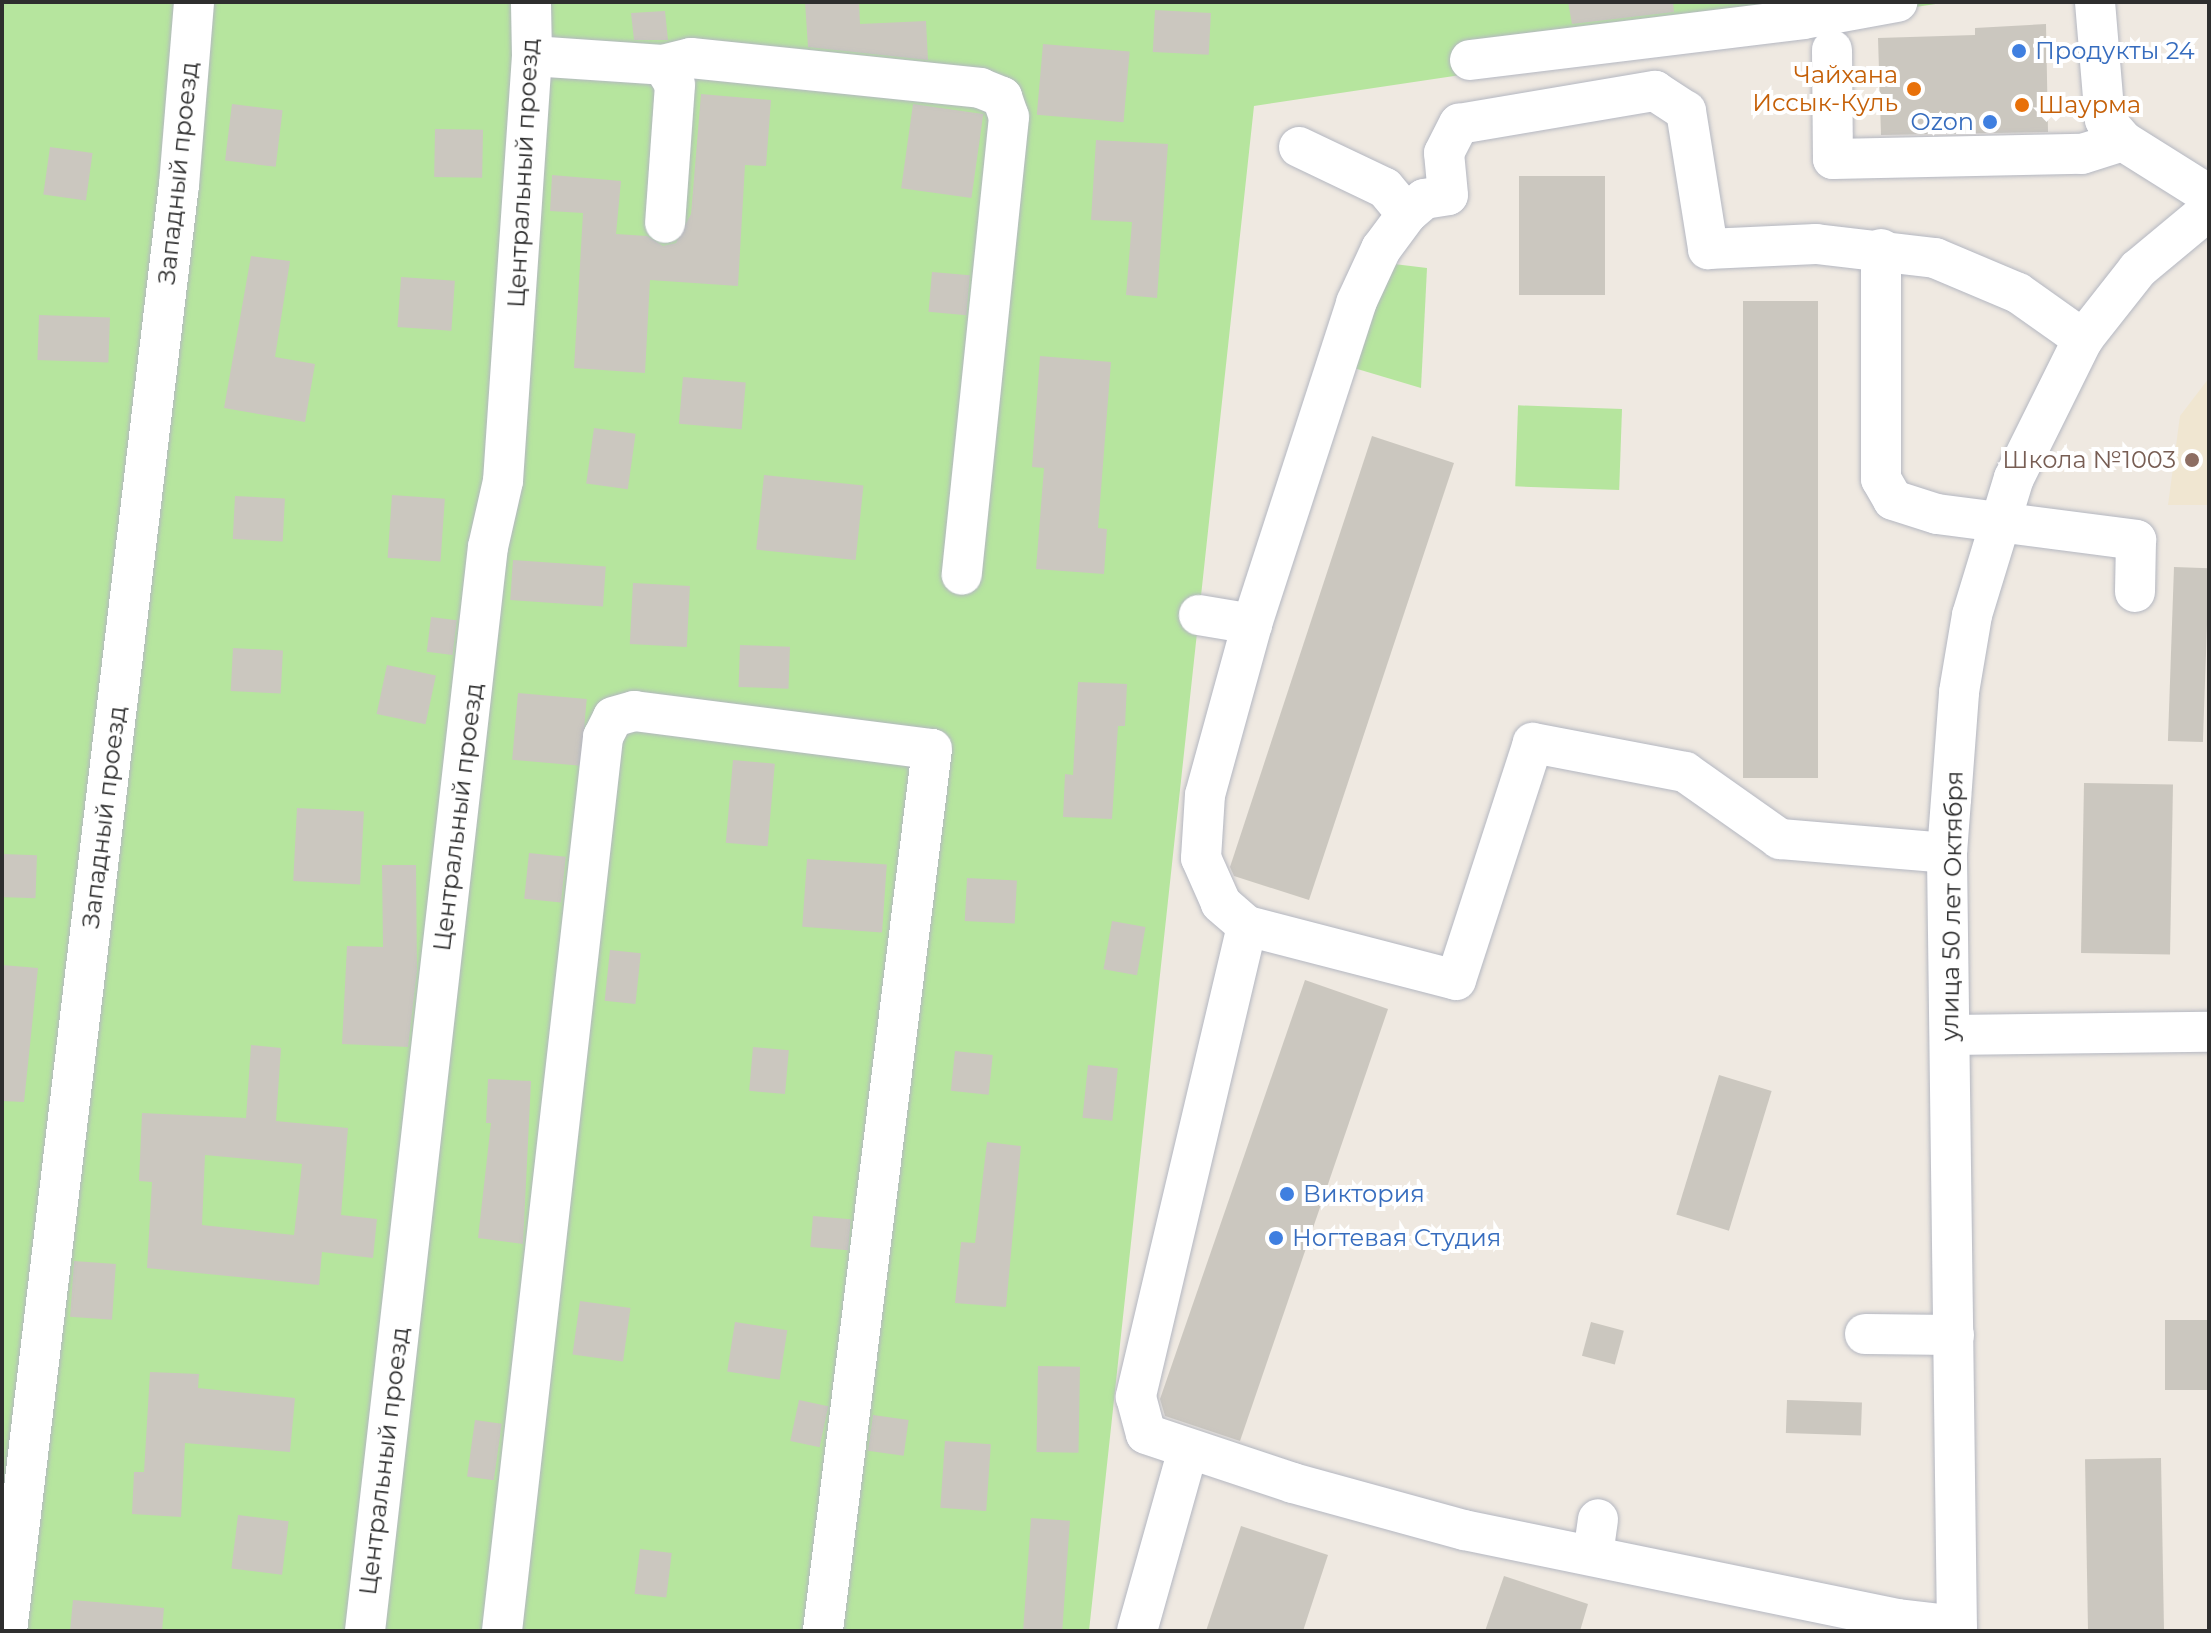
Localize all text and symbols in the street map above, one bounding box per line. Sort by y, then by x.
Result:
street label: Центральный проезд [502,37,544,309]
place label: Продукты 24 [2035,37,2195,65]
marker: Продукты 24 [2010,42,2028,60]
street label: Западный проезд [152,60,204,286]
place label: Чайхана Иссык-Куль [1752,61,1898,117]
marker: Чайхана Иссык-Куль [1905,80,1923,98]
place label: Шаурма [2038,91,2141,119]
marker: Шаурма [2013,96,2031,114]
place label: Ozon [1911,108,1974,136]
marker: Ozon [1981,113,1999,131]
place label: Школа №1003 [2002,446,2176,474]
marker: Школа №1003 [2183,451,2201,469]
street label: Центральный проезд [427,681,489,953]
street label: Западный проезд [76,704,132,930]
street label: улица 50 лет Октября [1935,771,1969,1041]
place label: Виктория [1303,1180,1425,1208]
marker: Виктория [1278,1185,1296,1203]
place label: Ногтевая Студия [1292,1224,1501,1252]
marker: Ногтевая Студия [1267,1229,1285,1247]
street label: Центральный проезд [353,1325,415,1597]

